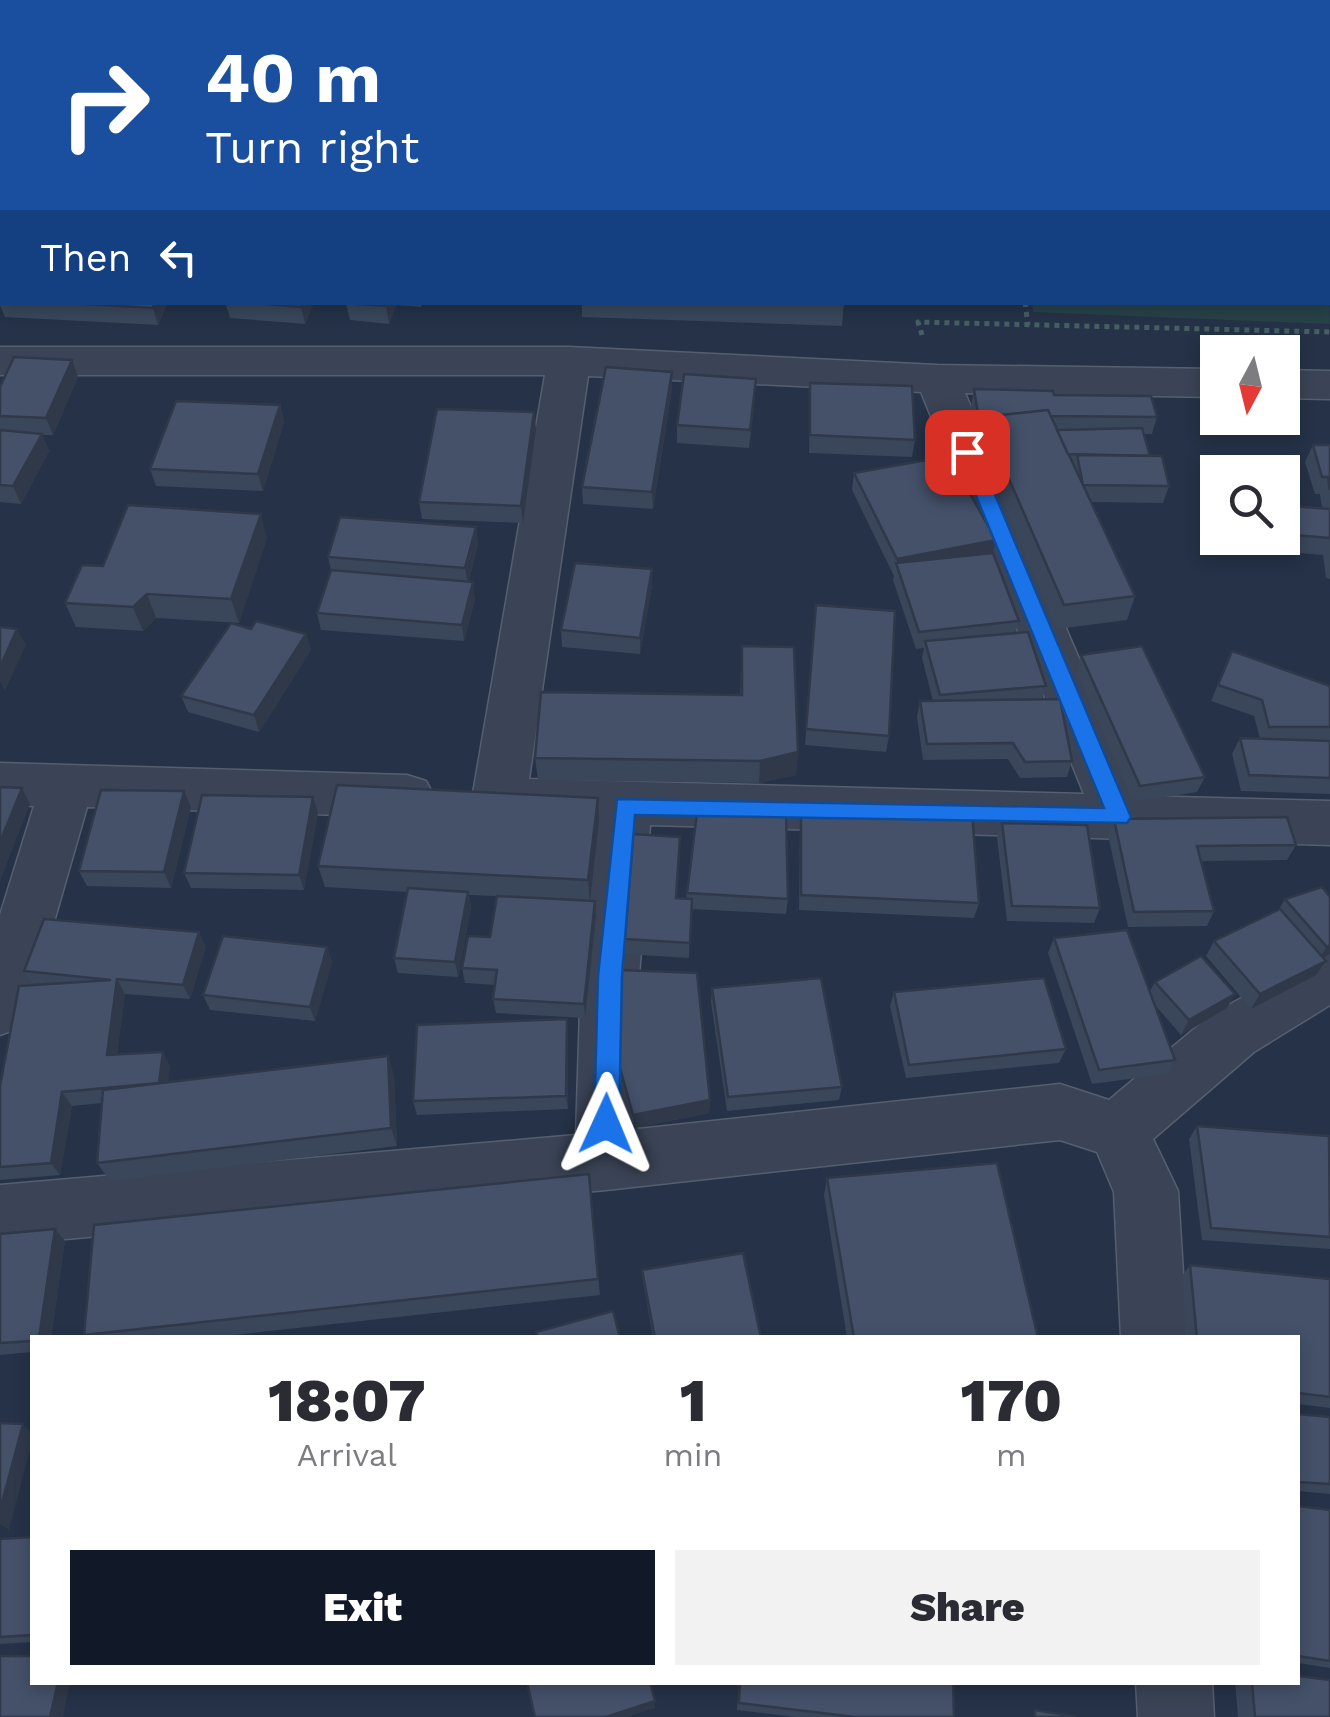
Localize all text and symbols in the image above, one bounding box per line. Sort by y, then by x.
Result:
text: 40 m [205,37,381,119]
icon: right [40,40,170,170]
text: Turn right [205,121,419,174]
icon: left [151,230,206,285]
text: Then [40,236,131,280]
north arrow [1200,335,1300,435]
map controls [1200,335,1300,555]
pin [925,410,1010,495]
icon: arrive [940,425,995,480]
button: search [1200,455,1300,555]
position arrow [554,1072,658,1176]
text: 18:07 [268,1365,426,1436]
text: 1 [680,1365,706,1436]
text: 170 [960,1365,1062,1436]
text: Arrival [297,1436,397,1474]
text: min [664,1436,722,1474]
text: m [996,1436,1026,1474]
button: Exit [70,1550,655,1665]
button: Share [675,1550,1260,1665]

